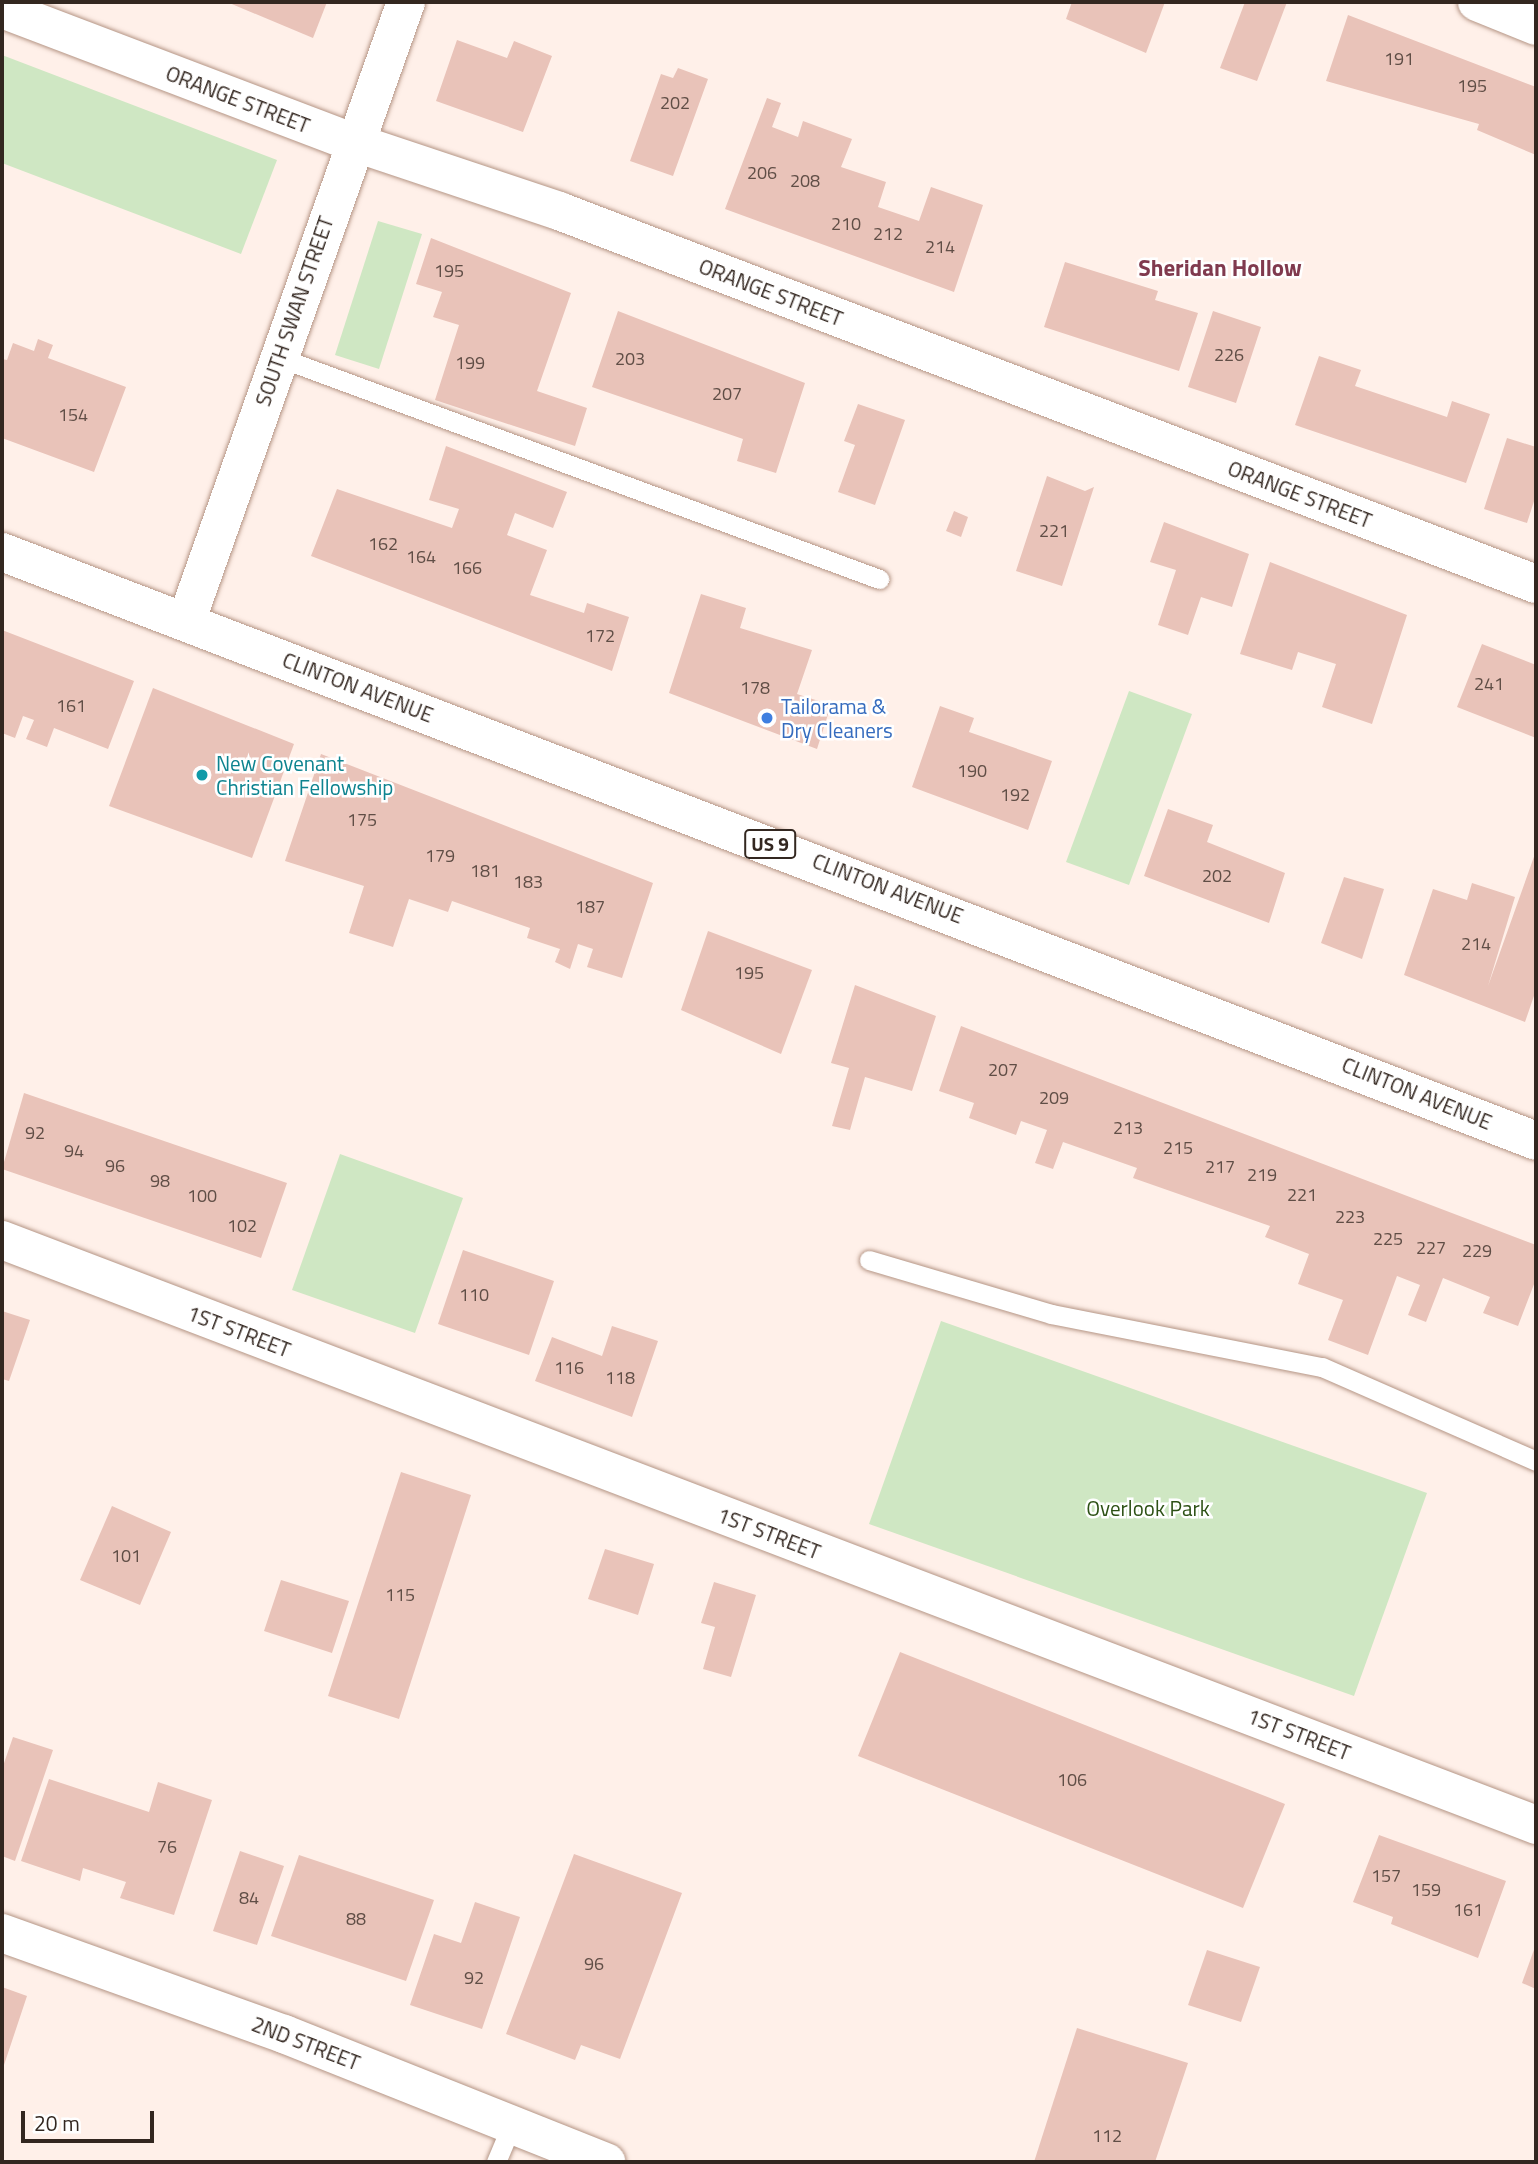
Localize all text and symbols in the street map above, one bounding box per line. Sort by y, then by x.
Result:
house number: 191 [1384,48,1414,70]
street label: ORANGE STREET [162,60,314,138]
house number: 195 [1457,75,1487,97]
house number: 202 [660,92,690,114]
house number: 206 [747,162,777,184]
house number: 208 [790,170,820,192]
street label: SOUTH SWAN STREET [250,213,338,409]
house number: 210 [831,213,861,235]
house number: 212 [873,223,903,245]
house number: 214 [925,236,955,258]
street label: ORANGE STREET [695,253,847,331]
district label: Sheridan Hollow [1138,254,1302,282]
house number: 195 [434,260,464,282]
house number: 226 [1214,344,1244,366]
house number: 203 [615,348,645,370]
house number: 199 [455,352,485,374]
house number: 207 [712,383,742,405]
house number: 154 [58,404,88,426]
street label: ORANGE STREET [1224,455,1376,533]
house number: 221 [1039,520,1069,542]
house number: 162 [368,533,398,555]
house number: 164 [406,546,436,568]
house number: 166 [452,557,482,579]
house number: 172 [585,625,615,647]
street label: CLINTON AVENUE [279,647,437,727]
house number: 241 [1474,673,1504,695]
house number: 178 [740,677,770,699]
place label: Tailorama & Dry Cleaners [781,693,893,743]
house number: 161 [56,695,86,717]
marker: Tailorama & Dry Cleaners [759,710,775,726]
place label: New Covenant Christian Fellowship [216,750,393,800]
house number: 190 [957,760,987,782]
marker: New Covenant Christian Fellowship [194,767,210,783]
house number: 192 [1000,784,1030,806]
house number: 175 [347,809,377,831]
road number: US 9 [744,828,796,860]
house number: 179 [425,845,455,867]
street label: CLINTON AVENUE [809,848,967,928]
house number: 181 [470,860,500,882]
house number: 202 [1202,865,1232,887]
house number: 183 [513,871,543,893]
house number: 187 [575,896,605,918]
house number: 214 [1461,933,1491,955]
house number: 195 [734,962,764,984]
street label: CLINTON AVENUE [1338,1051,1496,1135]
house number: 207 [988,1059,1018,1081]
house number: 209 [1039,1087,1069,1109]
house number: 213 [1113,1117,1143,1139]
house number: 92 [25,1122,45,1144]
house number: 215 [1163,1137,1193,1159]
house number: 94 [64,1140,84,1162]
house number: 96 [105,1155,125,1177]
house number: 217 [1205,1156,1235,1178]
house number: 219 [1247,1164,1277,1186]
house number: 98 [150,1170,170,1192]
house number: 221 [1287,1184,1317,1206]
house number: 100 [187,1185,217,1207]
house number: 223 [1335,1206,1365,1228]
house number: 102 [227,1215,257,1237]
house number: 225 [1373,1228,1403,1250]
house number: 227 [1416,1237,1446,1259]
house number: 229 [1462,1240,1492,1262]
house number: 110 [459,1284,489,1306]
street label: 1ST STREET [184,1300,294,1362]
house number: 116 [554,1357,584,1379]
house number: 118 [605,1367,635,1389]
park label: Overlook Park [1086,1495,1210,1521]
street label: 1ST STREET [714,1502,824,1564]
house number: 101 [111,1545,141,1567]
house number: 115 [385,1584,415,1606]
street label: 1ST STREET [1244,1703,1354,1765]
house number: 106 [1057,1769,1087,1791]
house number: 76 [157,1836,177,1858]
house number: 157 [1371,1865,1401,1887]
house number: 159 [1411,1879,1441,1901]
house number: 84 [239,1887,259,1909]
house number: 161 [1453,1899,1483,1921]
house number: 88 [346,1908,366,1930]
house number: 96 [584,1953,604,1975]
house number: 92 [464,1967,484,1989]
street label: 2ND STREET [248,2011,364,2075]
scale bar [24,2098,158,2142]
text: 20 m [34,2107,80,2139]
house number: 112 [1092,2125,1122,2147]

